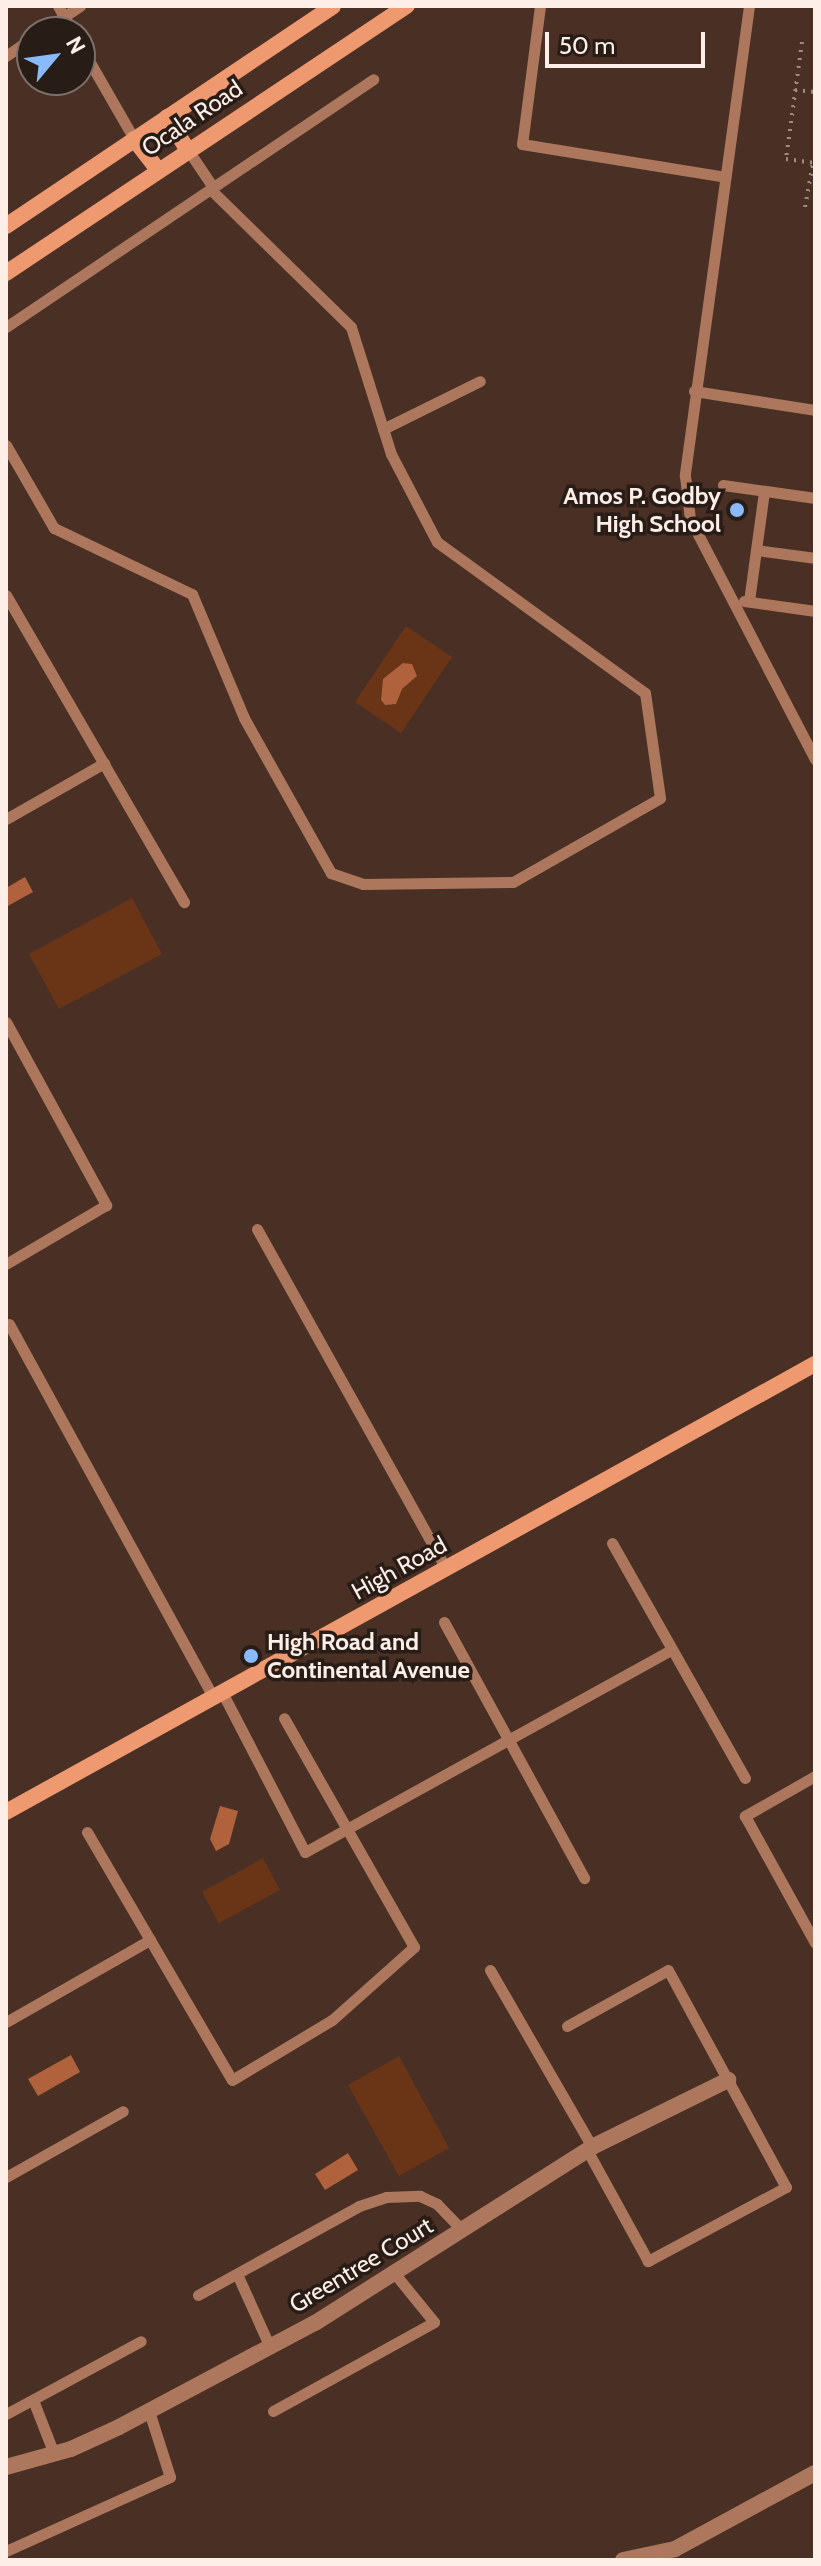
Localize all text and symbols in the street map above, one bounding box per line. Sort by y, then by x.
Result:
north arrow [16,16,96,96]
scale bar [549,16,709,66]
text: 50 m [559,31,615,60]
text: N [60,32,91,58]
street label: Ocala Road [136,74,248,162]
place label: Amos P. Godby High School [563,482,721,538]
marker: Amos P. Godby High School [728,501,746,519]
street label: High Road [346,1530,452,1606]
place label: High Road and Continental Avenue [267,1628,470,1684]
marker: High Road and Continental Avenue [242,1647,260,1665]
street label: Greentree Court [284,2211,438,2319]

